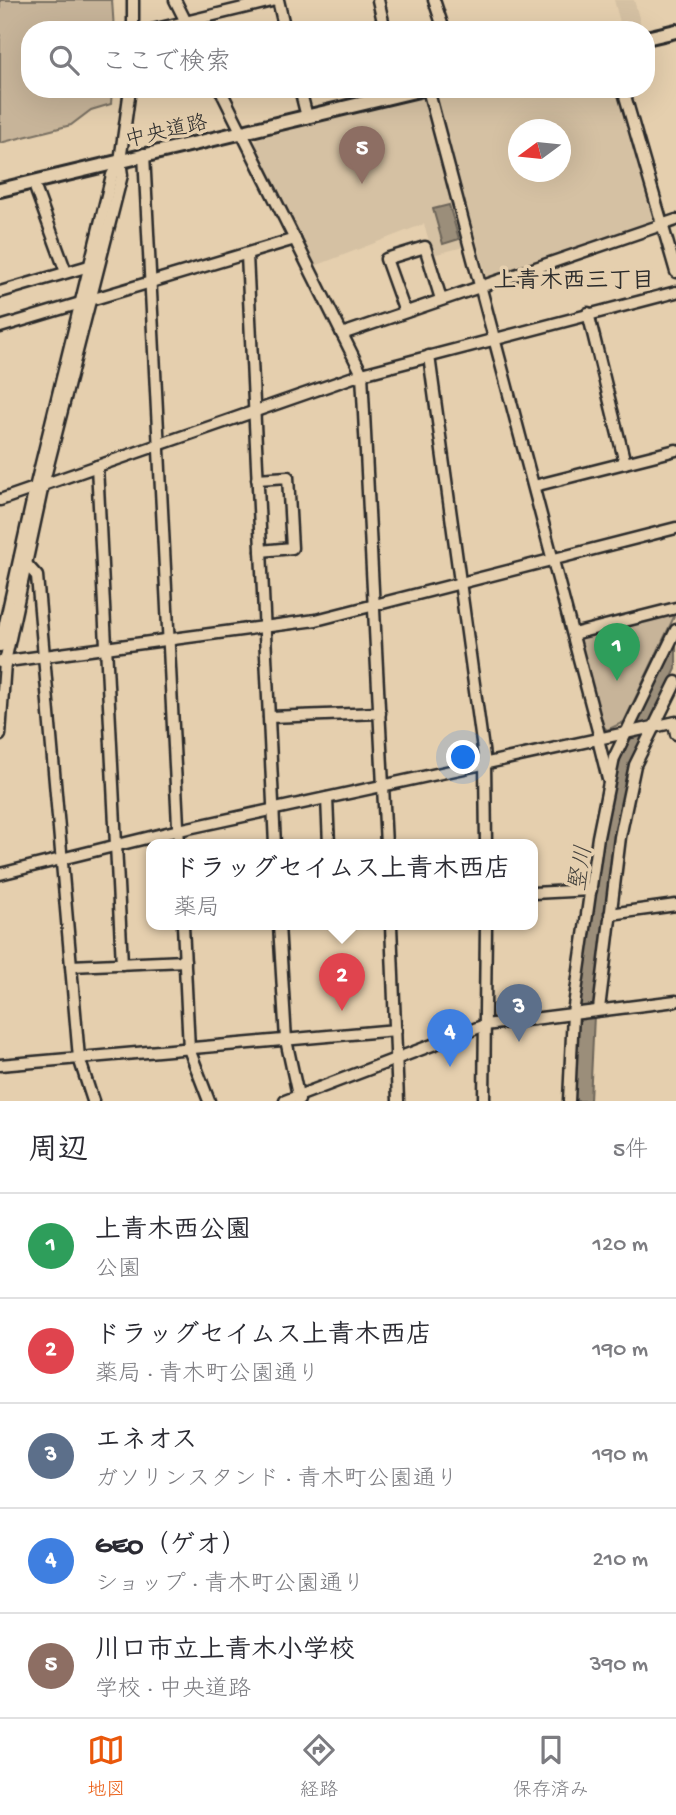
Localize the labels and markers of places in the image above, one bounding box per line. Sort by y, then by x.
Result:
pin: 5 [339,126,385,184]
pin: 1 [594,623,640,681]
pin: 2 [319,953,365,1011]
pin: 3 [496,984,542,1042]
pin: 4 [427,1009,473,1067]

